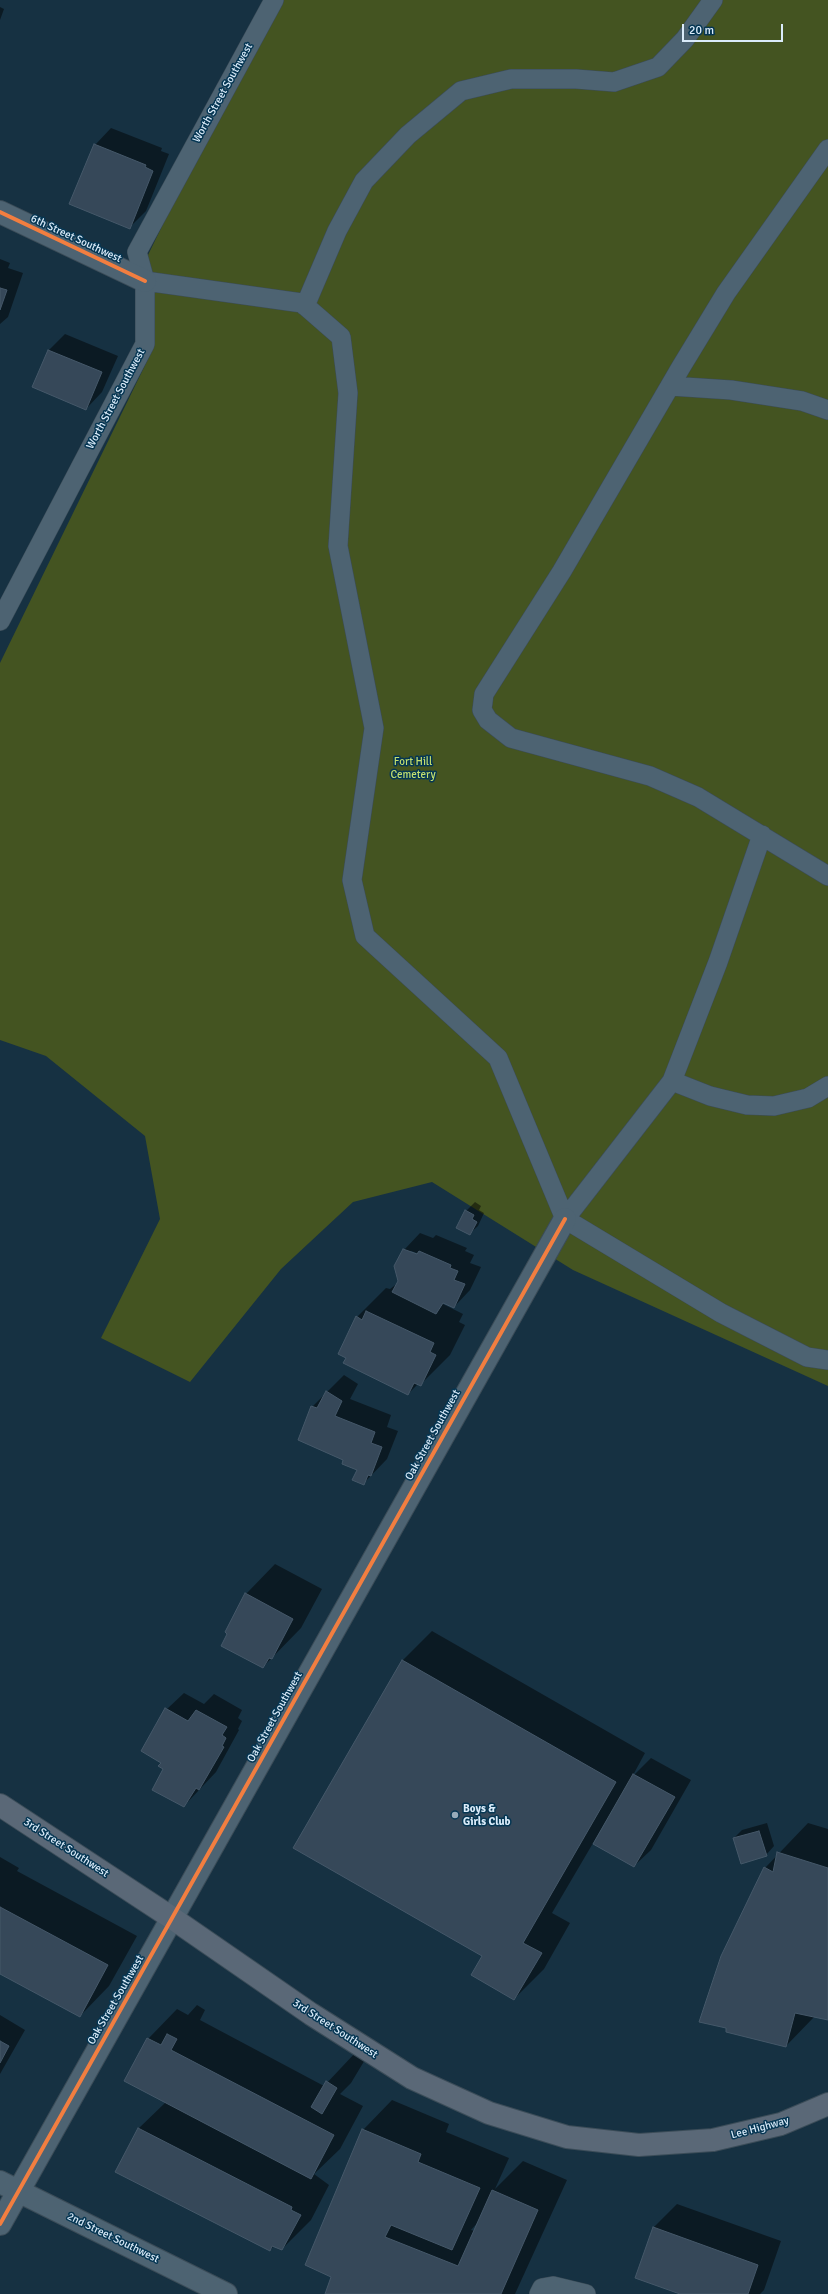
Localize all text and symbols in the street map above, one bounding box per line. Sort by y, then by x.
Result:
scale bar [684,16,785,42]
text: 20 m [689,23,714,38]
street label: Worth Street Southwest [190,41,256,145]
street label: 6th Street Southwest [28,212,124,266]
street label: Worth Street Southwest [84,347,148,451]
park label: Fort Hill Cemetery [390,755,436,781]
street label: Oak Street Southwest [403,1388,463,1482]
street label: Oak Street Southwest [245,1670,305,1764]
place label: Boys & Girls Club [463,1802,510,1828]
marker: Boys & Girls Club [450,1810,460,1820]
street label: 3rd Street Southwest [21,1816,111,1880]
street label: Oak Street Southwest [85,1953,147,2047]
street label: 3rd Street Southwest [290,1997,380,2061]
street label: Lee Highway [730,2114,790,2142]
street label: 2nd Street Southwest [65,2210,161,2266]

